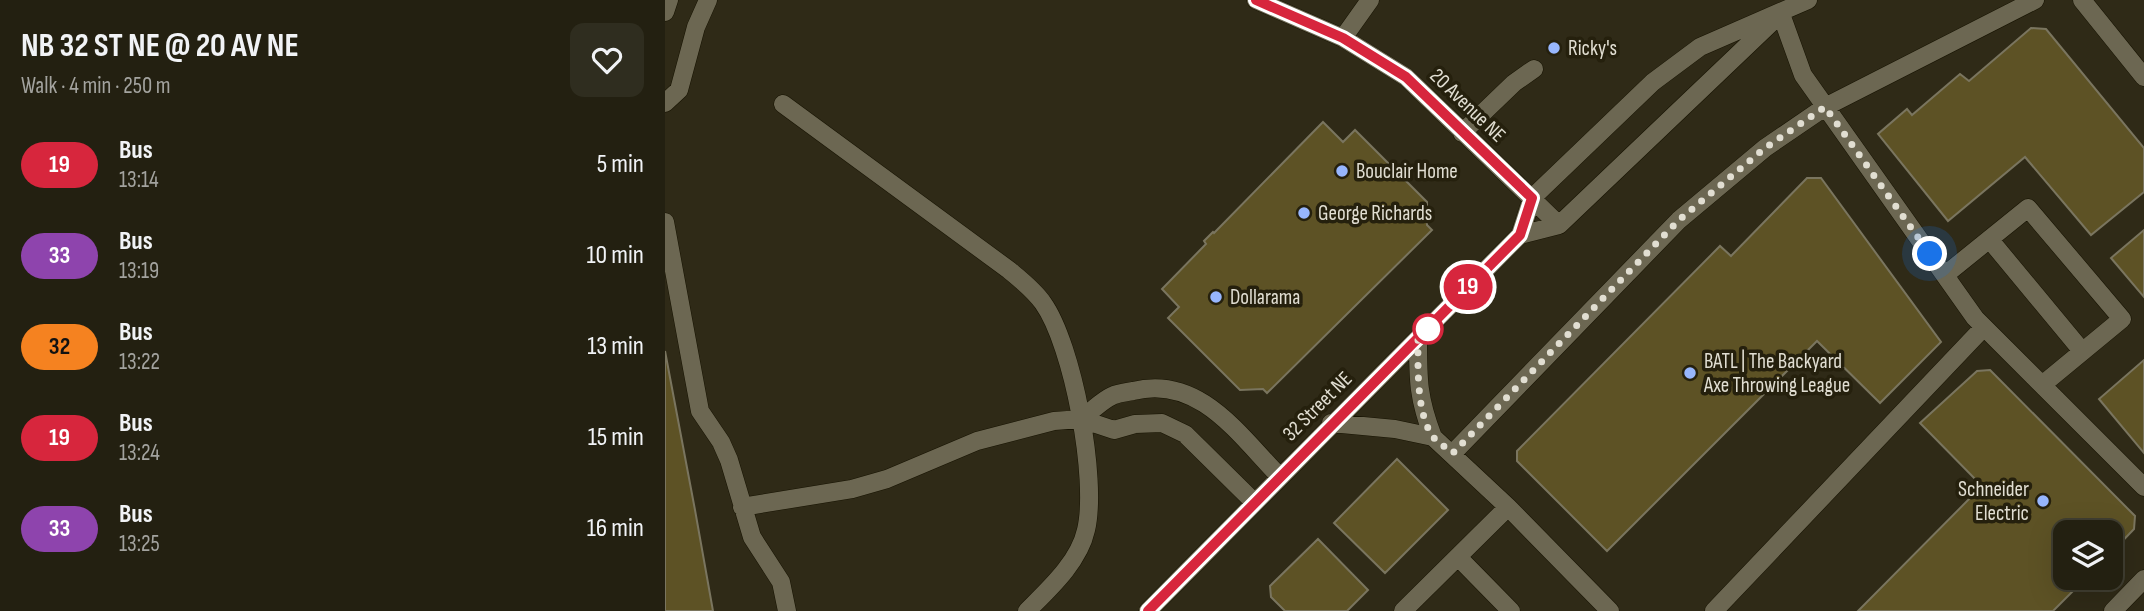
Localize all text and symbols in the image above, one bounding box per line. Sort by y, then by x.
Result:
button: heart [570,23,644,97]
text: NB 32 ST NE @ 20 AV NE [21,26,299,66]
place label: Ricky's [1568,36,1617,61]
marker: Ricky's [1546,40,1562,56]
street label: 20 Avenue NE [1425,63,1511,147]
text: Walk · 4 min · 250 m [21,72,171,100]
text: Bus [119,135,153,166]
text: 5 min [597,149,644,180]
text: 19 [49,150,70,179]
place label: Bouclair Home [1356,159,1458,184]
marker: Bouclair Home [1334,163,1350,179]
text: 13:14 [119,166,159,194]
place label: George Richards [1318,201,1432,226]
marker: George Richards [1296,205,1312,221]
text: Bus [119,226,153,257]
your location [1912,236,1947,271]
text: 10 min [587,240,644,271]
text: 33 [49,241,70,270]
text: 13:19 [119,257,159,285]
line badge: 19 [1437,264,1499,310]
text: 19 [1458,272,1478,301]
place label: Dollarama [1230,285,1300,310]
marker: Dollarama [1208,289,1224,305]
unlabelled marker [1413,314,1443,344]
text: Bus [119,317,153,348]
text: 13 min [587,331,644,362]
text: 32 [49,332,70,361]
text: 13:22 [119,348,160,376]
place label: BATL | The Backyard Axe Throwing League [1703,349,1850,398]
marker: BATL | The Backyard Axe Throwing League [1682,365,1698,381]
street label: 32 Street NE [1277,366,1357,446]
text: Bus [119,408,153,439]
text: 15 min [588,422,644,453]
text: 19 [49,423,70,452]
text: 13:24 [119,439,160,467]
place label: Schneider Electric [1958,477,2029,526]
marker: Schneider Electric [2035,493,2051,509]
text: Bus [119,499,153,530]
text: 16 min [587,513,644,544]
text: 33 [49,514,70,543]
map controls [2053,520,2123,590]
button: layers [2053,520,2123,590]
text: 13:25 [119,530,160,558]

